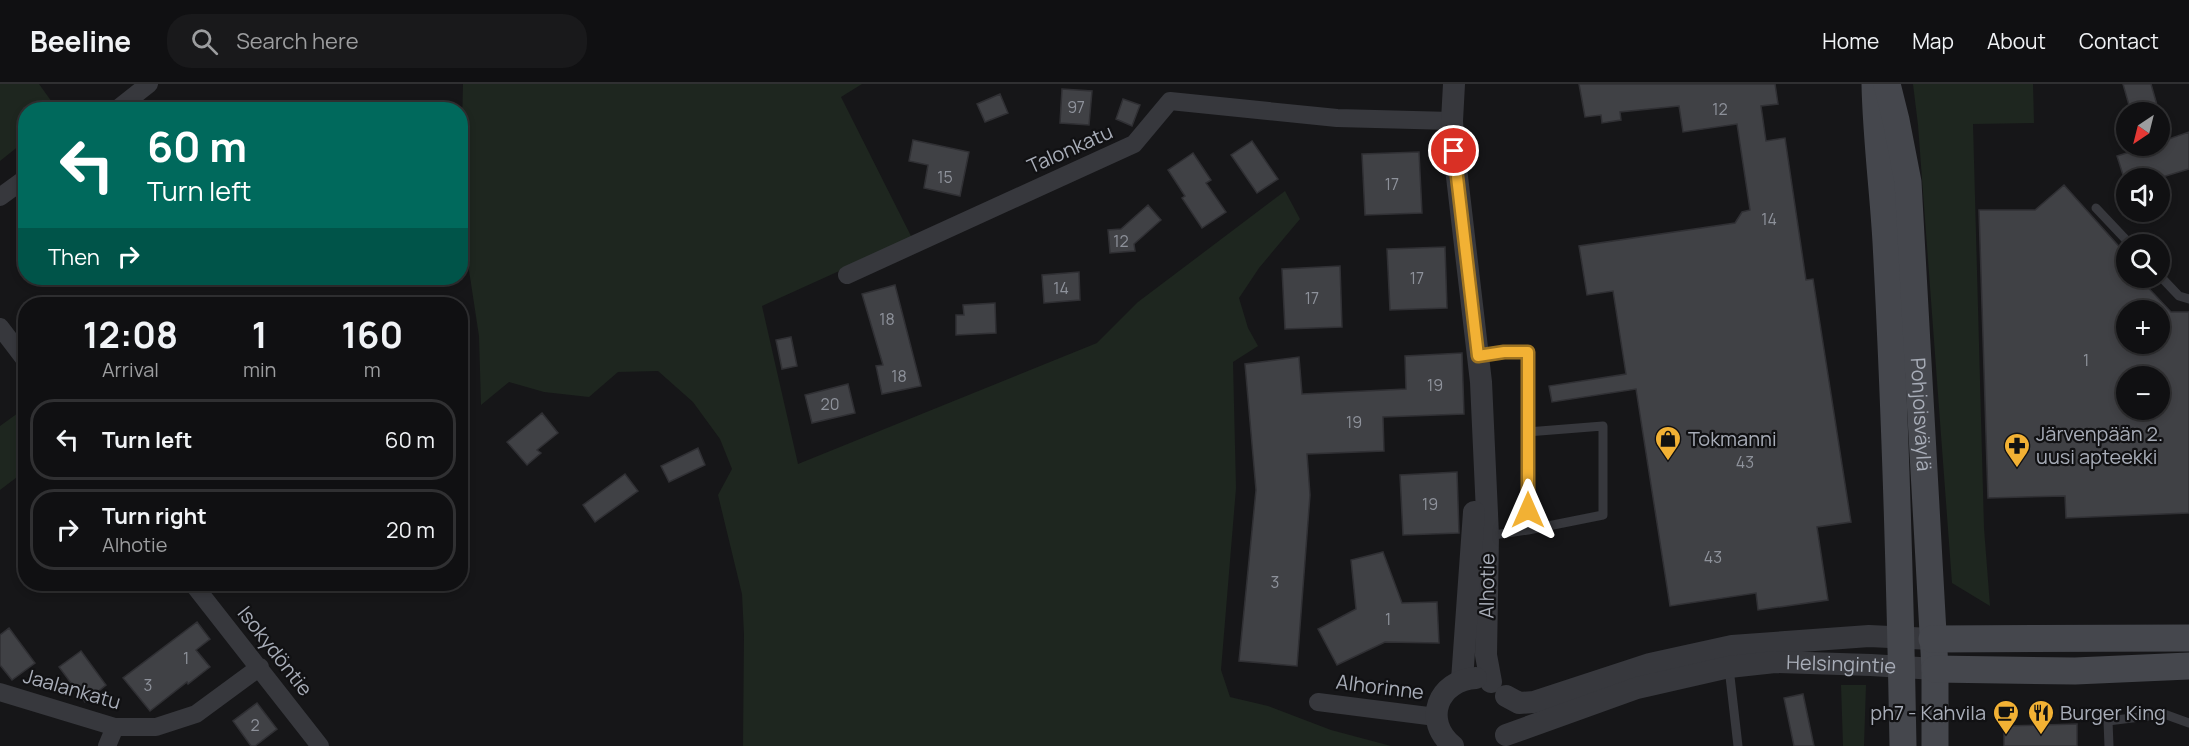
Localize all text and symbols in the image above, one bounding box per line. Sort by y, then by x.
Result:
search box [167,14,587,68]
text: Beeline [30,22,131,60]
icon: search [188,25,221,58]
text: Search here [236,26,359,56]
text: Home [1822,27,1879,55]
text: Map [1912,27,1954,55]
text: About [1987,27,2046,55]
text: Contact [2079,27,2159,55]
house number: 97 [1067,96,1085,118]
house number: 12 [1712,98,1728,120]
north arrow [2116,102,2170,156]
map controls [2116,102,2170,420]
text: 60 m [147,117,247,175]
street label: Talonkatu [1023,118,1117,179]
pin [1428,125,1479,176]
icon: left [48,126,126,204]
icon: arrive [1437,134,1470,167]
house number: 15 [937,166,953,188]
button: sound [2116,168,2170,222]
text: Turn left [147,172,251,209]
house number: 17 [1385,173,1399,195]
house number: 14 [1761,208,1777,230]
house number: 12 [1113,230,1129,252]
button: search [2116,234,2170,288]
icon: right [112,240,145,273]
text: Then [48,242,100,272]
house number: 17 [1410,267,1424,289]
house number: 14 [1053,277,1069,299]
house number: 17 [1305,287,1319,309]
button: + [2116,300,2170,354]
house number: 18 [879,308,895,330]
text: 12:08 [83,310,178,359]
text: 1 [252,310,268,359]
text: 160 [341,310,403,359]
house number: 1 [2083,349,2089,371]
text: Arrival [102,356,159,383]
text: min [243,356,276,383]
text: m [364,356,381,383]
street label: Pohjoisväylä [1905,357,1938,472]
house number: 18 [891,365,907,387]
button: − [2116,366,2170,420]
house number: 19 [1427,374,1443,396]
house number: 20 [821,393,839,415]
house number: 19 [1346,411,1362,433]
place label: Järvenpään 2. uusi apteekki [2036,420,2163,470]
icon: left [51,423,84,456]
shop icon: Tokmanni [1653,424,1683,462]
text: Turn left [102,425,192,455]
text: 60 m [385,425,435,455]
place label: Tokmanni [1688,425,1777,452]
pharmacy icon: Järvenpään 2. uusi apteekki [2002,431,2032,469]
house number: 43 [1736,451,1754,473]
position arrow [1496,478,1560,542]
house number: 19 [1422,493,1438,515]
text: Turn right [102,501,207,531]
icon: right [51,513,84,546]
text: 20 m [386,515,435,545]
text: Alhotie [102,531,167,558]
house number: 43 [1704,546,1722,568]
street label: Alhotie [1472,553,1501,619]
house number: 3 [1271,571,1279,593]
street label: Isokydöntie [232,600,319,701]
house number: 1 [1385,608,1391,630]
house number: 1 [183,647,189,669]
street label: Helsingintie [1786,648,1897,680]
street label: Jaalankatu [20,662,124,715]
street label: Alhorinne [1335,668,1426,705]
house number: 3 [144,674,152,696]
cafe icon: ph7 - Kahvila [1991,698,2021,736]
restaurant icon: Burger King [2026,698,2056,736]
place label: ph7 - Kahvila [1870,699,1986,726]
place label: Burger King [2060,699,2166,726]
house number: 2 [250,714,260,736]

